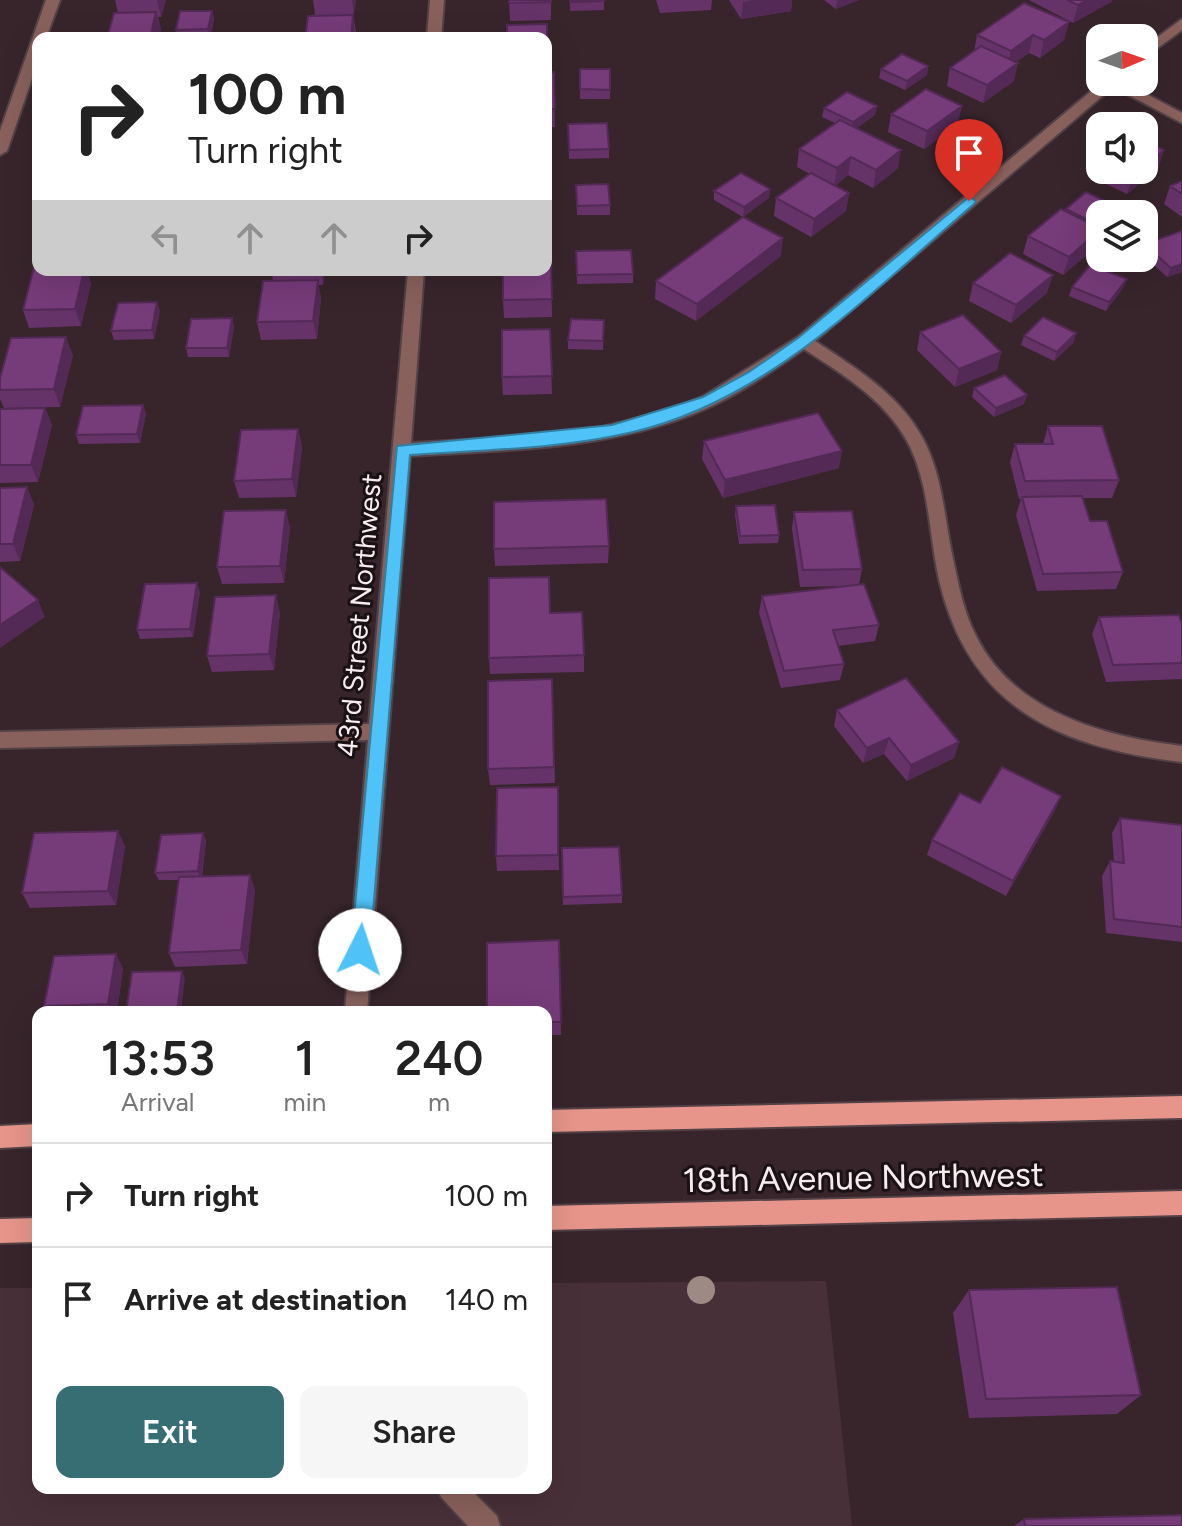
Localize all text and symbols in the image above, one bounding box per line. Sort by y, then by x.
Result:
north arrow [1086,24,1158,96]
map controls [1086,24,1158,272]
text: 100 m [188,61,346,128]
icon: right [56,64,160,168]
button: sound [1086,112,1158,184]
pin [935,119,1003,201]
text: Turn right [188,129,343,172]
icon: arrive [947,131,991,175]
button: layers [1086,200,1158,272]
icon: left [144,216,188,260]
icon: ahead [228,216,272,260]
icon: ahead [312,216,356,260]
icon: right [396,216,440,260]
street label: 43rd Street Northwest [330,472,388,758]
position arrow [318,908,402,992]
text: 13:53 [101,1029,215,1087]
text: 1 [295,1029,315,1087]
text: 240 [395,1029,483,1087]
text: Arrival [121,1086,194,1118]
text: min [284,1086,326,1118]
text: m [428,1086,450,1118]
street label: 18th Avenue Northwest [682,1154,1044,1201]
icon: right [56,1173,100,1217]
text: Turn right [124,1177,259,1214]
text: 100 m [444,1177,528,1214]
icon: arrive [56,1277,100,1321]
text: Arrive at destination [124,1281,407,1318]
text: 140 m [445,1281,528,1318]
button: Exit [56,1386,284,1478]
button: Share [300,1386,528,1478]

